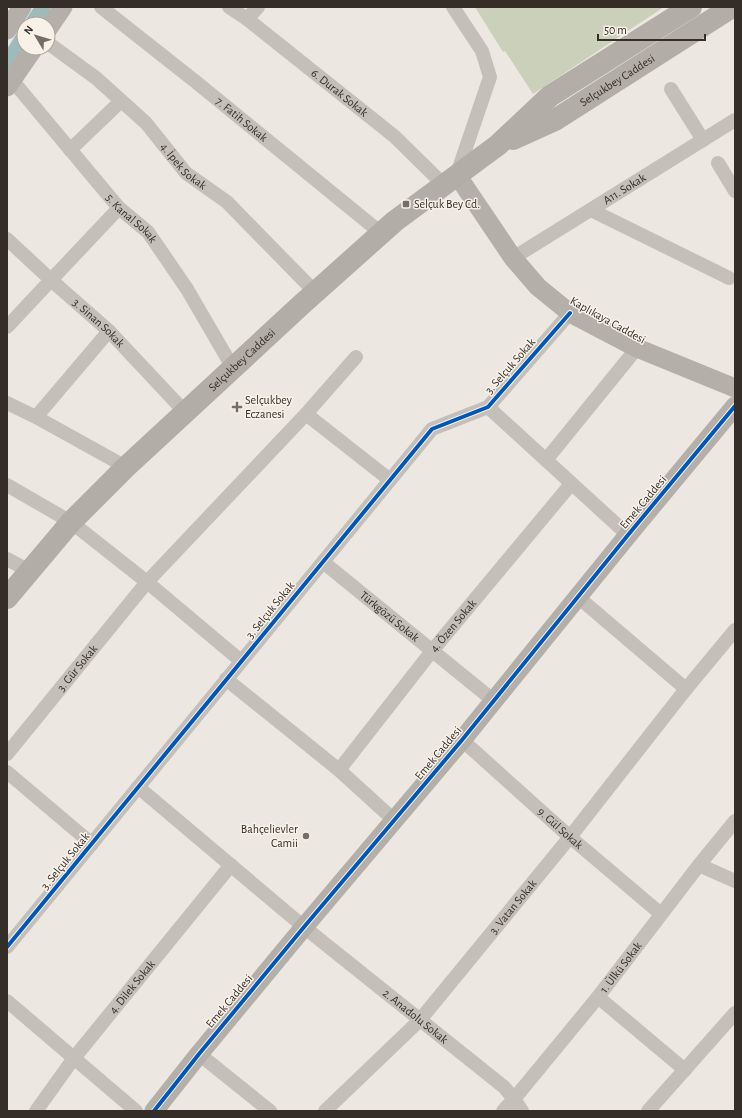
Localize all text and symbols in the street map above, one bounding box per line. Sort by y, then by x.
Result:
north arrow [16,16,56,56]
scale bar [598,16,705,42]
text: N [22,24,35,37]
text: 50 m [604,24,627,36]
street label: Selçukbey Caddesi [578,52,657,108]
street label: 6. Durak Sokak [309,67,371,119]
street label: 7. Fatih Sokak [214,95,270,144]
street label: 4. İpek Sokak [158,140,209,192]
street label: A11. Sokak [601,171,648,206]
street label: 5. Kanal Sokak [104,191,160,245]
place label: Selçuk Bey Cd. [414,198,480,211]
marker: Selçuk Bey Cd. [401,199,411,209]
street label: Kaplıkaya Caddesi [568,294,648,347]
street label: 3. Sinan Sokak [70,296,127,350]
street label: Selçukbey Caddesi [206,326,278,393]
street label: 3. Selçuk Sokak [483,336,538,396]
place label: Selçukbey Eczanesi [245,394,292,420]
marker: Selçukbey Eczanesi [232,402,242,412]
street label: Emek Caddesi [617,473,669,531]
street label: 3. Selçuk Sokak [244,579,297,641]
street label: Türkgözü Sokak [358,589,422,644]
street label: 4. Özen Sokak [428,597,479,654]
street label: 3. Gür Sokak [55,642,100,693]
street label: Emek Caddesi [412,724,464,782]
street label: 9. Gül Sokak [535,805,586,852]
place label: Bahçelievler Camii [241,823,298,849]
street label: 3. Selçuk Sokak [39,830,92,892]
marker: Bahçelievler Camii [301,831,311,841]
street label: 3. Vatan Sokak [487,877,539,936]
street label: 1. Ülkü Sokak [598,939,644,995]
street label: 4. Dilek Sokak [107,957,157,1016]
street label: Emek Caddesi [203,972,255,1030]
street label: 2. Anadolu Sokak [381,987,451,1046]

